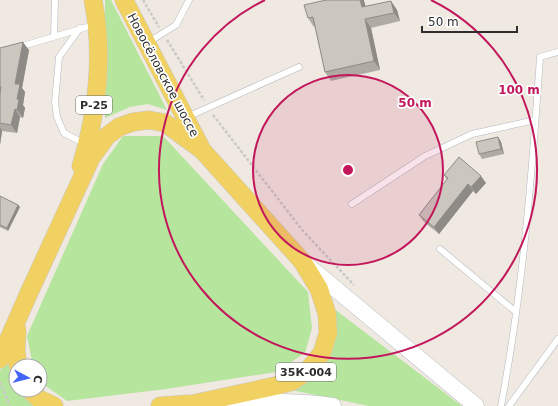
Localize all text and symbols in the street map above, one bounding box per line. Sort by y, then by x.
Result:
scale bar [422,8,517,34]
street label: Новосёловское шоссе [124,11,202,139]
text: 50 m [428,15,459,29]
text: 100 m [498,83,540,97]
road number: Р-25 [76,96,112,114]
text: 50 m [398,96,432,110]
centre of rings [341,163,355,177]
north arrow [8,358,48,398]
road number: 35К-004 [276,363,336,381]
text: С [30,374,44,384]

